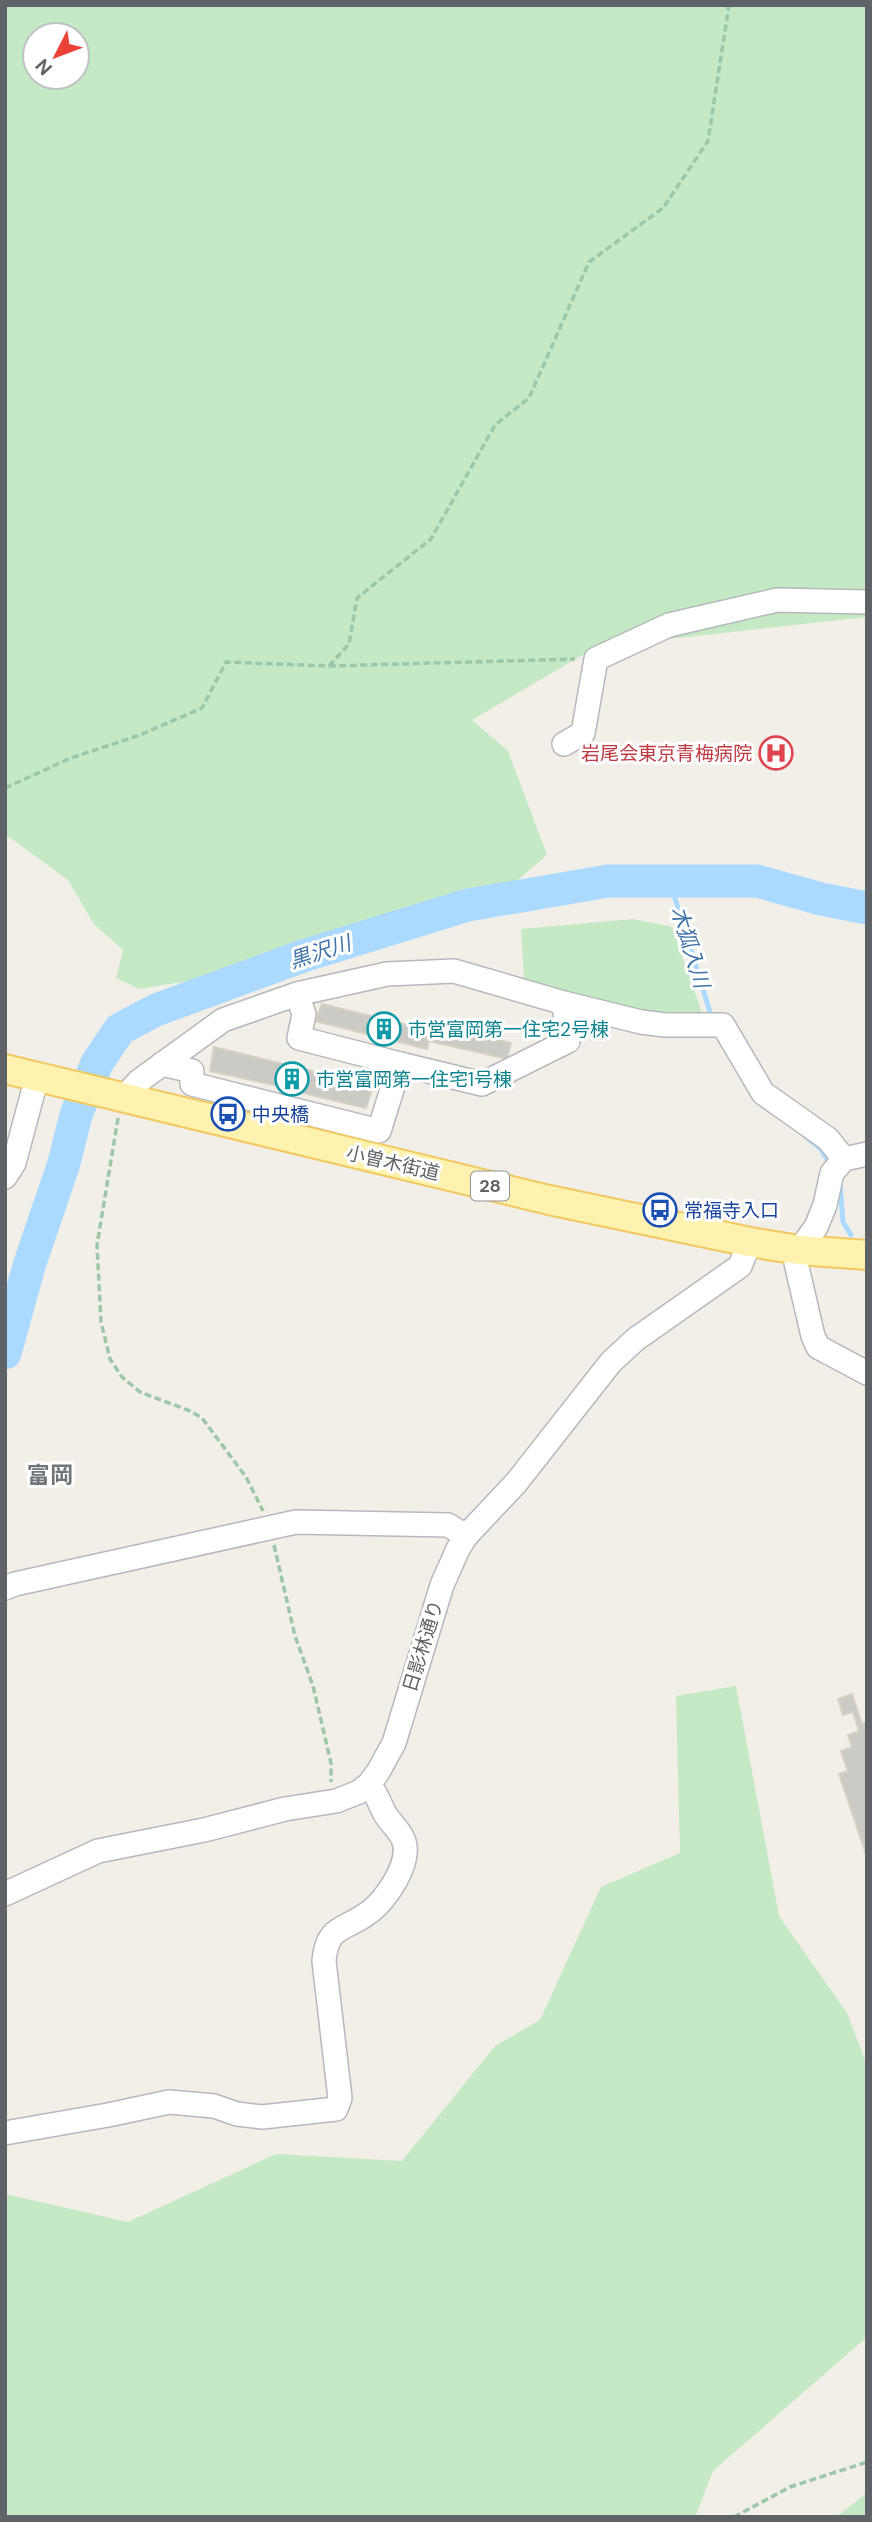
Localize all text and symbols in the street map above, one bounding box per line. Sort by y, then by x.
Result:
north arrow [21,21,91,91]
text: N [30,54,58,81]
hospital icon: 岩尾会東京青梅病院 [757,734,795,772]
place label: 岩尾会東京青梅病院 [581,741,752,766]
water label: 木狐入川 [664,903,716,993]
water label: 黒沢川 [286,928,356,975]
building icon: 市営富岡第一住宅2号棟 [365,1010,403,1048]
place label: 市営富岡第一住宅2号棟 [408,1017,609,1042]
building icon: 市営富岡第一住宅1号棟 [273,1060,311,1098]
place label: 市営富岡第一住宅1号棟 [316,1067,512,1092]
bus stop icon: 中央橋 [209,1095,247,1133]
place label: 中央橋 [252,1102,309,1127]
street label: 小曽木街道 [344,1140,442,1186]
road number: 28 [471,1171,509,1200]
bus stop icon: 常福寺入口 [641,1191,679,1229]
place label: 常福寺入口 [684,1198,779,1223]
district label: 富岡 [27,1460,73,1490]
street label: 日影林通り [397,1597,449,1695]

